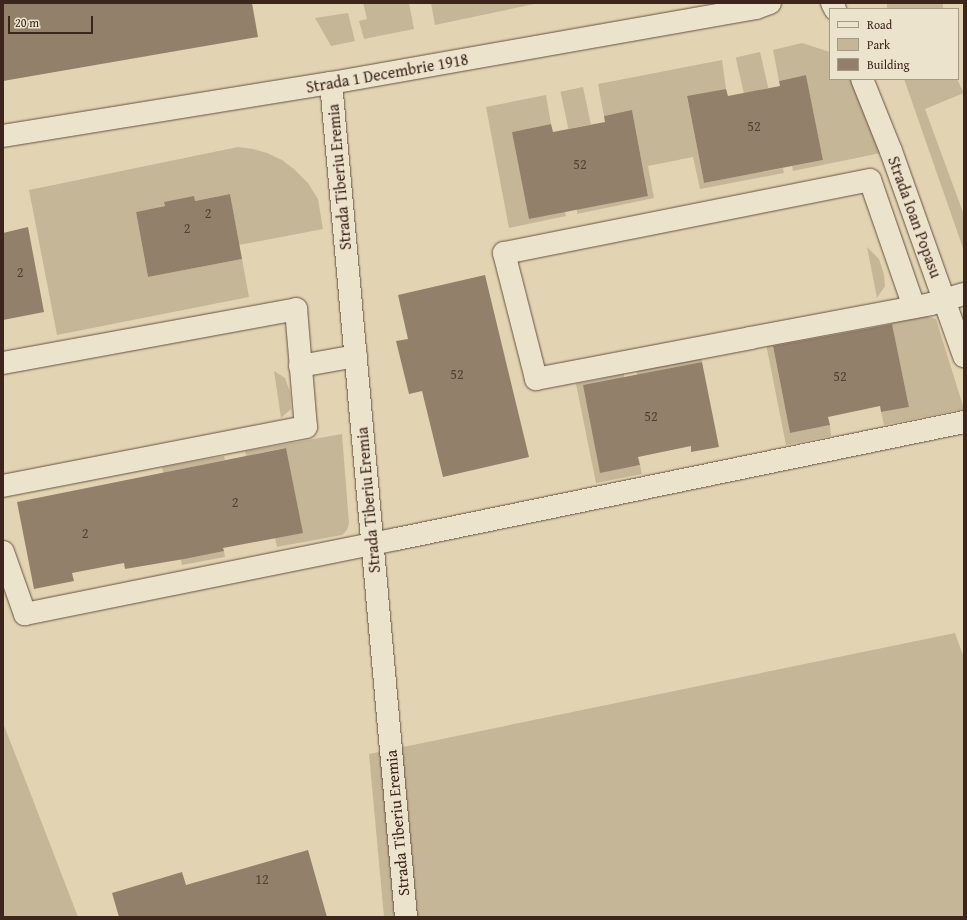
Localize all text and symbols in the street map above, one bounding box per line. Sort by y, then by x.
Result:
scale bar [10,8,95,34]
legend [829,8,959,80]
text: 20 m [15,14,39,31]
text: Road [867,16,892,33]
text: Park [867,36,890,53]
street label: Strada 1 Decembrie 1918 [304,49,470,97]
text: Building [867,56,910,73]
street label: Strada Tiberiu Eremia [323,103,355,251]
house number: 52 [747,118,761,134]
street label: Strada Ioan Popasu [884,153,946,281]
house number: 52 [573,156,587,172]
house number: 2 [205,205,211,221]
house number: 2 [184,220,190,236]
house number: 2 [17,264,23,280]
house number: 52 [450,366,464,382]
house number: 52 [833,368,847,384]
house number: 52 [644,408,658,424]
street label: Strada Tiberiu Eremia [352,426,384,574]
house number: 2 [232,494,238,510]
house number: 2 [82,525,88,541]
street label: Strada Tiberiu Eremia [381,749,413,897]
house number: 12 [255,871,269,887]

